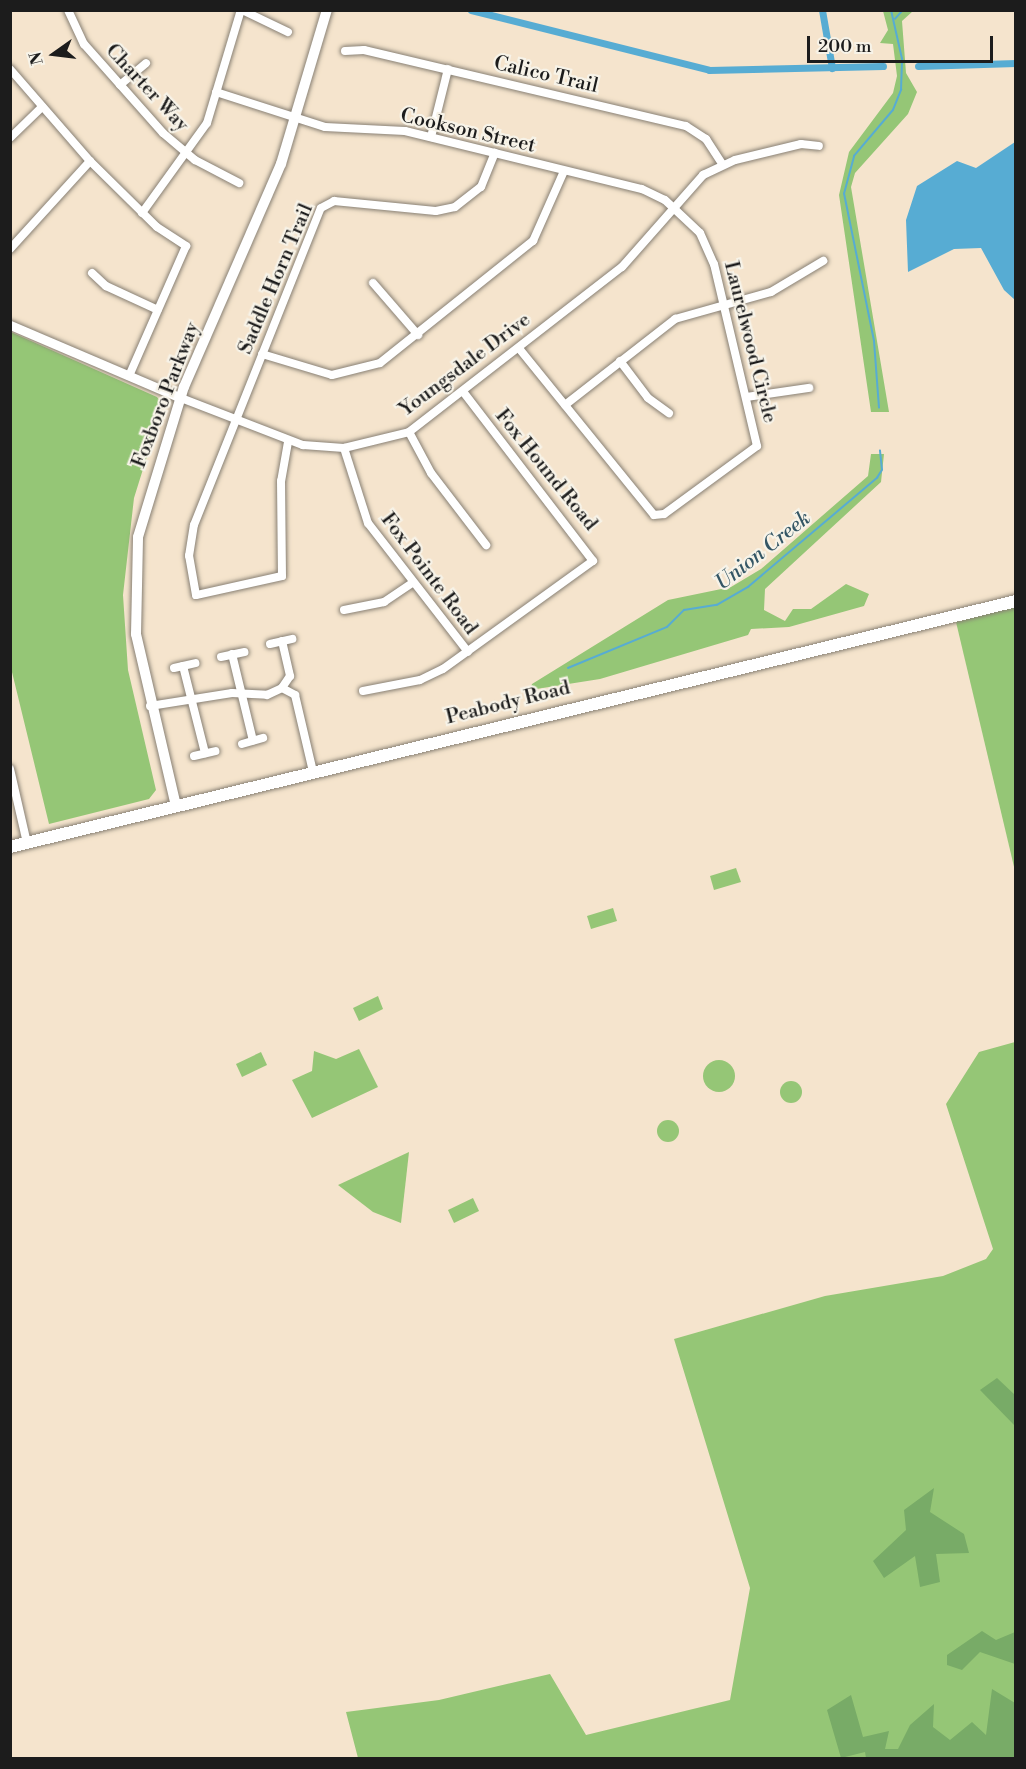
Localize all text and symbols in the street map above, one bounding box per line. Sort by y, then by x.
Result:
north arrow [24,24,84,84]
scale bar [810,24,996,62]
text: 200 m [818,35,872,58]
street label: Charter Way [100,39,194,137]
text: N [25,50,48,67]
street label: Calico Trail [492,51,600,99]
street label: Cookson Street [398,104,538,158]
street label: Saddle Horn Trail [233,200,319,358]
street label: Laurelwood Circle [718,259,782,425]
street label: Youngsdale Drive [395,308,535,422]
street label: Foxboro Parkway [127,319,205,471]
street label: Fox Hound Road [490,404,602,536]
water label: Union Creek [710,506,816,596]
street label: Fox Pointe Road [375,508,483,640]
street label: Peabody Road [443,676,573,730]

